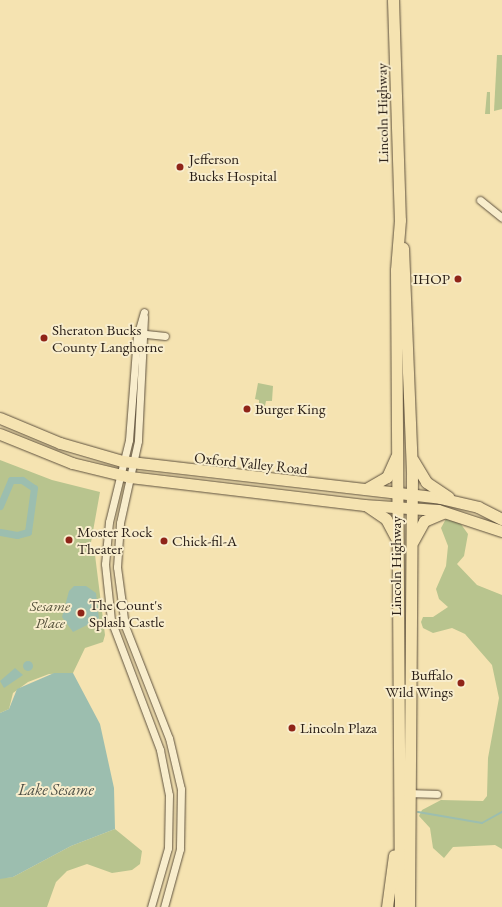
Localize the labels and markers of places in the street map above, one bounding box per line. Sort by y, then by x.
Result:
place label: Jefferson Bucks Hospital [189,149,277,184]
marker: Jefferson Bucks Hospital [174,161,186,173]
place label: IHOP [413,270,450,288]
marker: IHOP [453,274,463,284]
place label: Sheraton Bucks County Langhorne [52,320,163,355]
marker: Sheraton Bucks County Langhorne [39,333,49,343]
place label: Burger King [255,400,325,418]
marker: Burger King [242,404,252,414]
place label: Moster Rock Theater [77,522,152,557]
place label: Chick-fil-A [172,532,237,550]
marker: Moster Rock Theater [64,535,74,545]
marker: Chick-fil-A [159,536,169,546]
place label: The Count's Splash Castle [89,595,164,630]
marker: The Count's Splash Castle [76,608,86,618]
place label: Buffalo Wild Wings [385,665,453,700]
marker: Buffalo Wild Wings [456,678,466,688]
place label: Lincoln Plaza [300,719,377,737]
marker: Lincoln Plaza [287,723,297,733]

